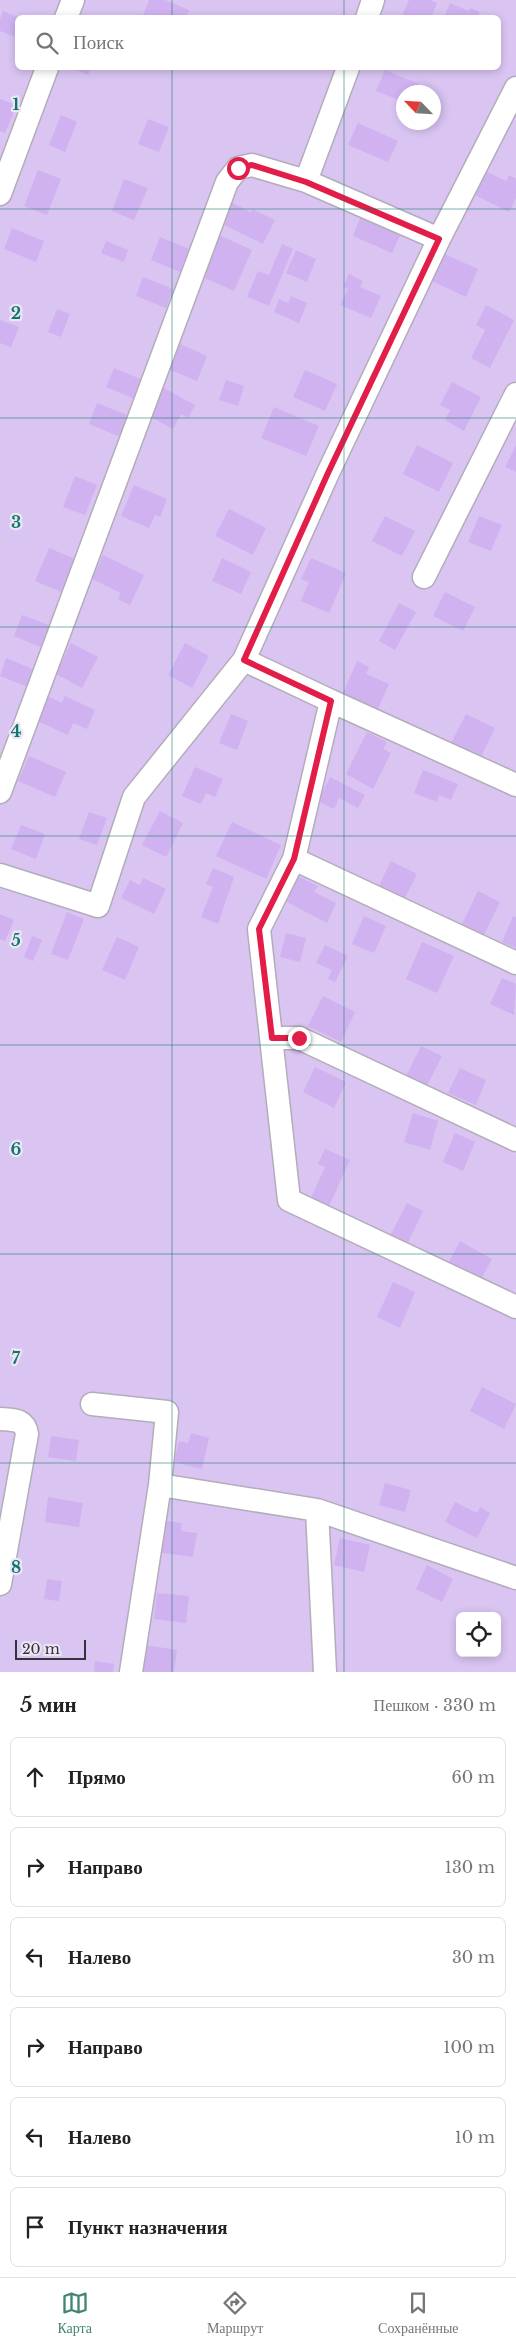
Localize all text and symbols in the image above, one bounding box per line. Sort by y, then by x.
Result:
search box [15,15,501,70]
icon: search [33,29,61,57]
text: Поиск [73,31,124,54]
north arrow [396,85,441,130]
text: 1 [13,94,20,114]
route start [227,157,250,180]
text: 2 [11,303,21,323]
text: 3 [11,512,21,532]
text: 4 [11,721,21,741]
text: 5 [11,930,21,950]
route end [288,1027,311,1050]
text: 6 [11,1139,22,1159]
text: 7 [12,1348,21,1368]
text: 8 [11,1557,21,1577]
map controls [456,1612,501,1657]
button: locate [456,1612,501,1657]
scale bar [15,1637,86,1660]
text: 20 m [22,1640,60,1658]
text: 5 мин [20,1692,77,1718]
text: Пешком · 330 m [374,1695,496,1715]
icon: ahead [21,1763,49,1791]
text: Прямо [68,1766,126,1789]
text: 60 m [452,1767,495,1787]
icon: right [21,1853,49,1881]
text: Направо [68,1856,143,1879]
text: 130 m [445,1857,495,1877]
icon: left [21,1943,49,1971]
text: Налево [68,1946,131,1969]
text: 30 m [452,1947,495,1967]
icon: right [21,2033,49,2061]
text: Направо [68,2036,143,2059]
text: 100 m [443,2037,495,2057]
icon: left [21,2123,49,2151]
text: Налево [68,2126,131,2149]
text: 10 m [455,2127,495,2147]
icon: arrive [21,2213,49,2241]
text: Пункт назначения [68,2216,228,2239]
tab: Карта [57,2289,92,2337]
tab: Маршрут [207,2289,263,2337]
tab: Сохранённые [378,2289,459,2337]

